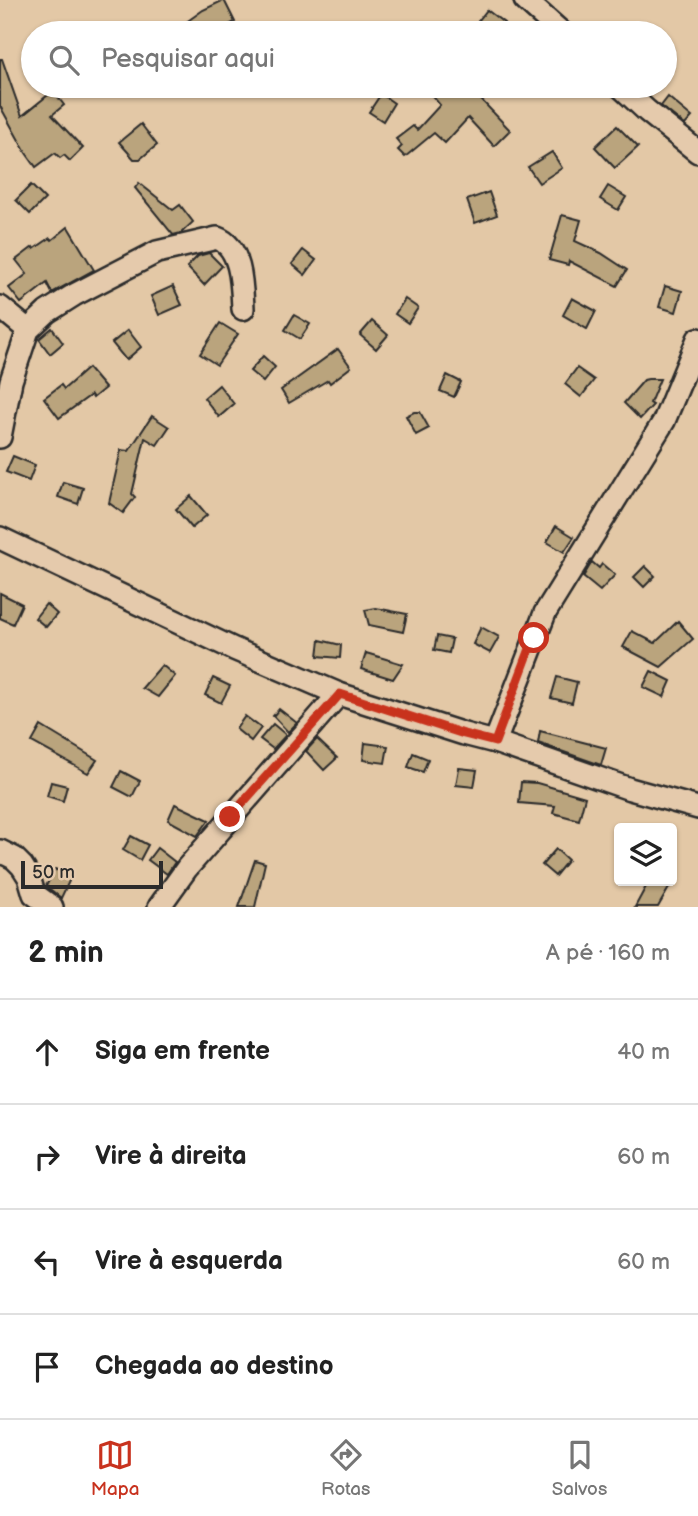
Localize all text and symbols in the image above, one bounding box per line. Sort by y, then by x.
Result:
search box [21,21,677,98]
icon: search [45,41,83,79]
text: Pesquisar aqui [101,44,275,75]
route start [518,622,549,653]
route end [214,801,245,832]
map controls [614,823,677,886]
button: layers [614,823,677,886]
scale bar [21,858,163,890]
text: 50 m [32,861,75,884]
text: 2 min [28,935,104,971]
text: A pé · 160 m [546,939,670,967]
icon: ahead [28,1033,66,1071]
text: Siga em frente [95,1036,270,1067]
text: 40 m [617,1038,670,1066]
icon: right [28,1138,66,1176]
text: Vire à direita [95,1141,247,1172]
text: 60 m [617,1143,670,1171]
icon: left [28,1243,66,1281]
text: Vire à esquerda [95,1246,283,1277]
text: 60 m [617,1248,670,1276]
icon: arrive [28,1348,66,1386]
text: Chegada ao destino [95,1351,333,1382]
tab: Mapa [91,1436,140,1501]
tab: Rotas [321,1436,370,1501]
tab: Salvos [552,1436,607,1501]

